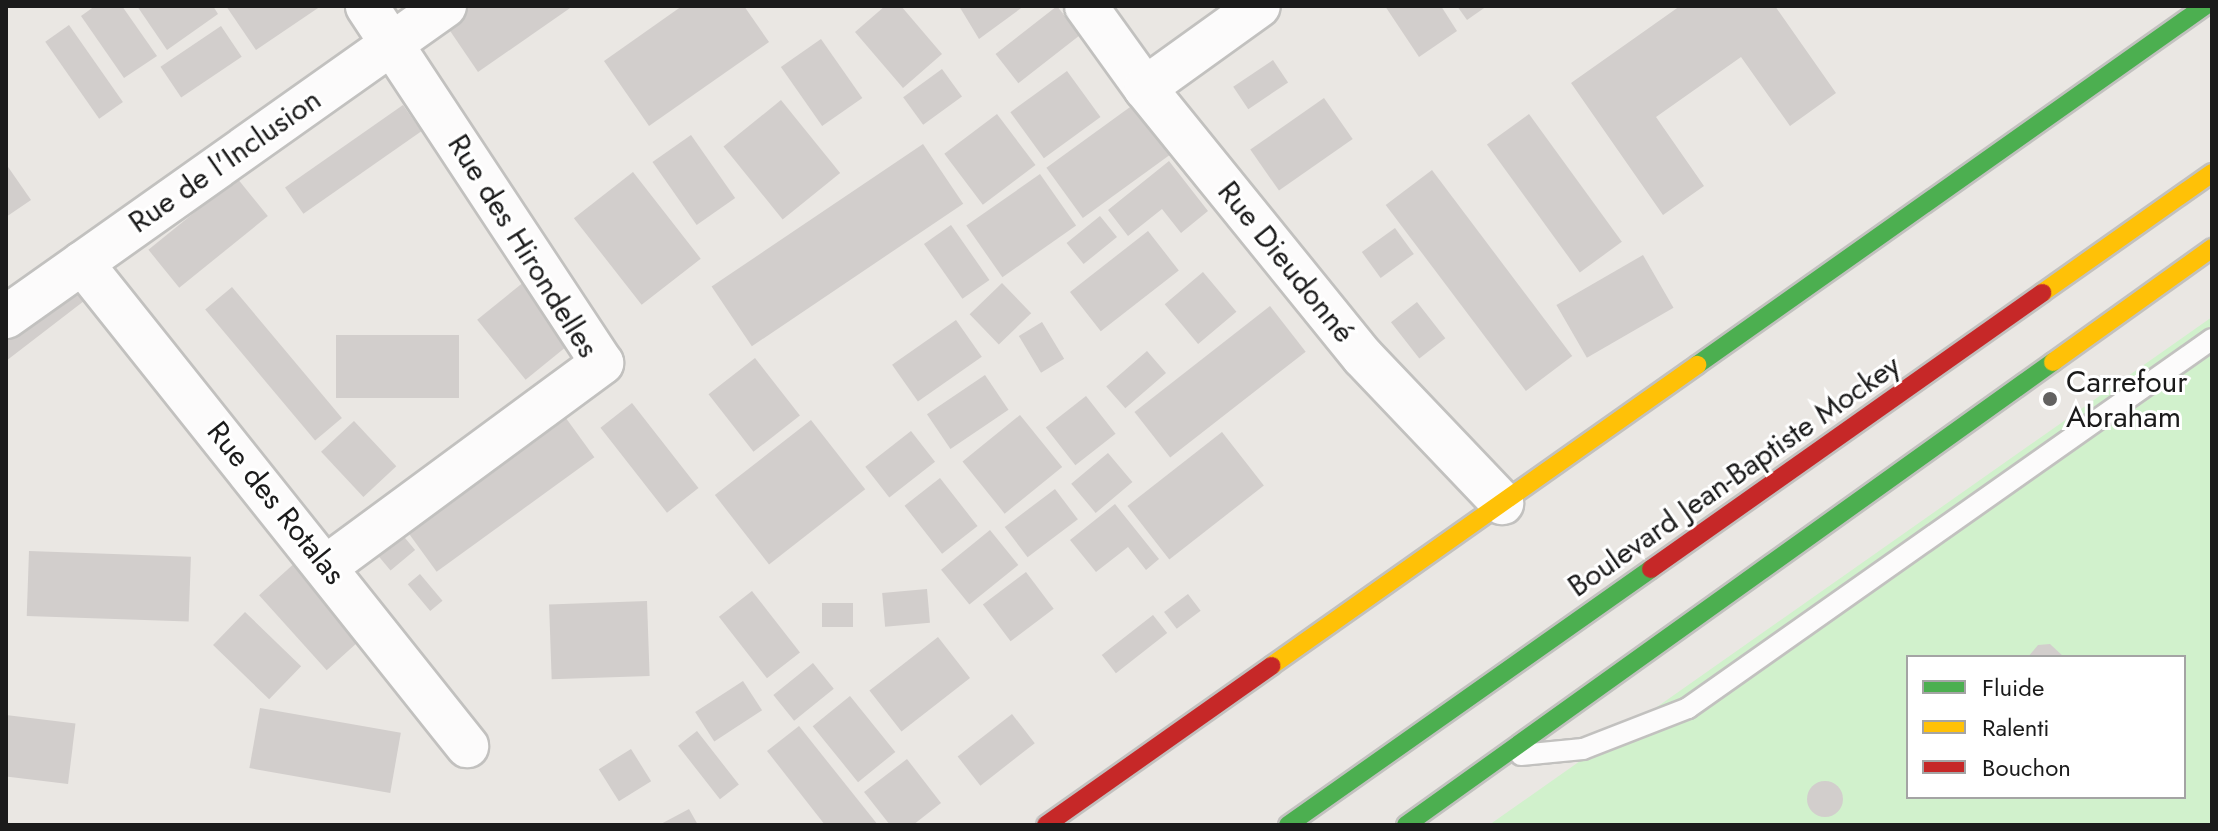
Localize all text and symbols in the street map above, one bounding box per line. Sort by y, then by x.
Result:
street label: Rue de l'Inclusion [122,81,328,241]
street label: Rue des Hirondelles [440,128,606,364]
street label: Rue Dieudonné [1210,174,1362,350]
street label: Boulevard Jean-Baptiste Mockey [1561,347,1907,605]
place label: Carrefour Abraham [2066,364,2188,434]
marker: Carrefour Abraham [2041,390,2059,408]
street label: Rue des Rotalas [199,414,353,592]
legend [1906,655,2186,799]
text: Fluide [1982,670,2044,705]
text: Ralenti [1982,710,2049,745]
text: Bouchon [1982,750,2071,785]

